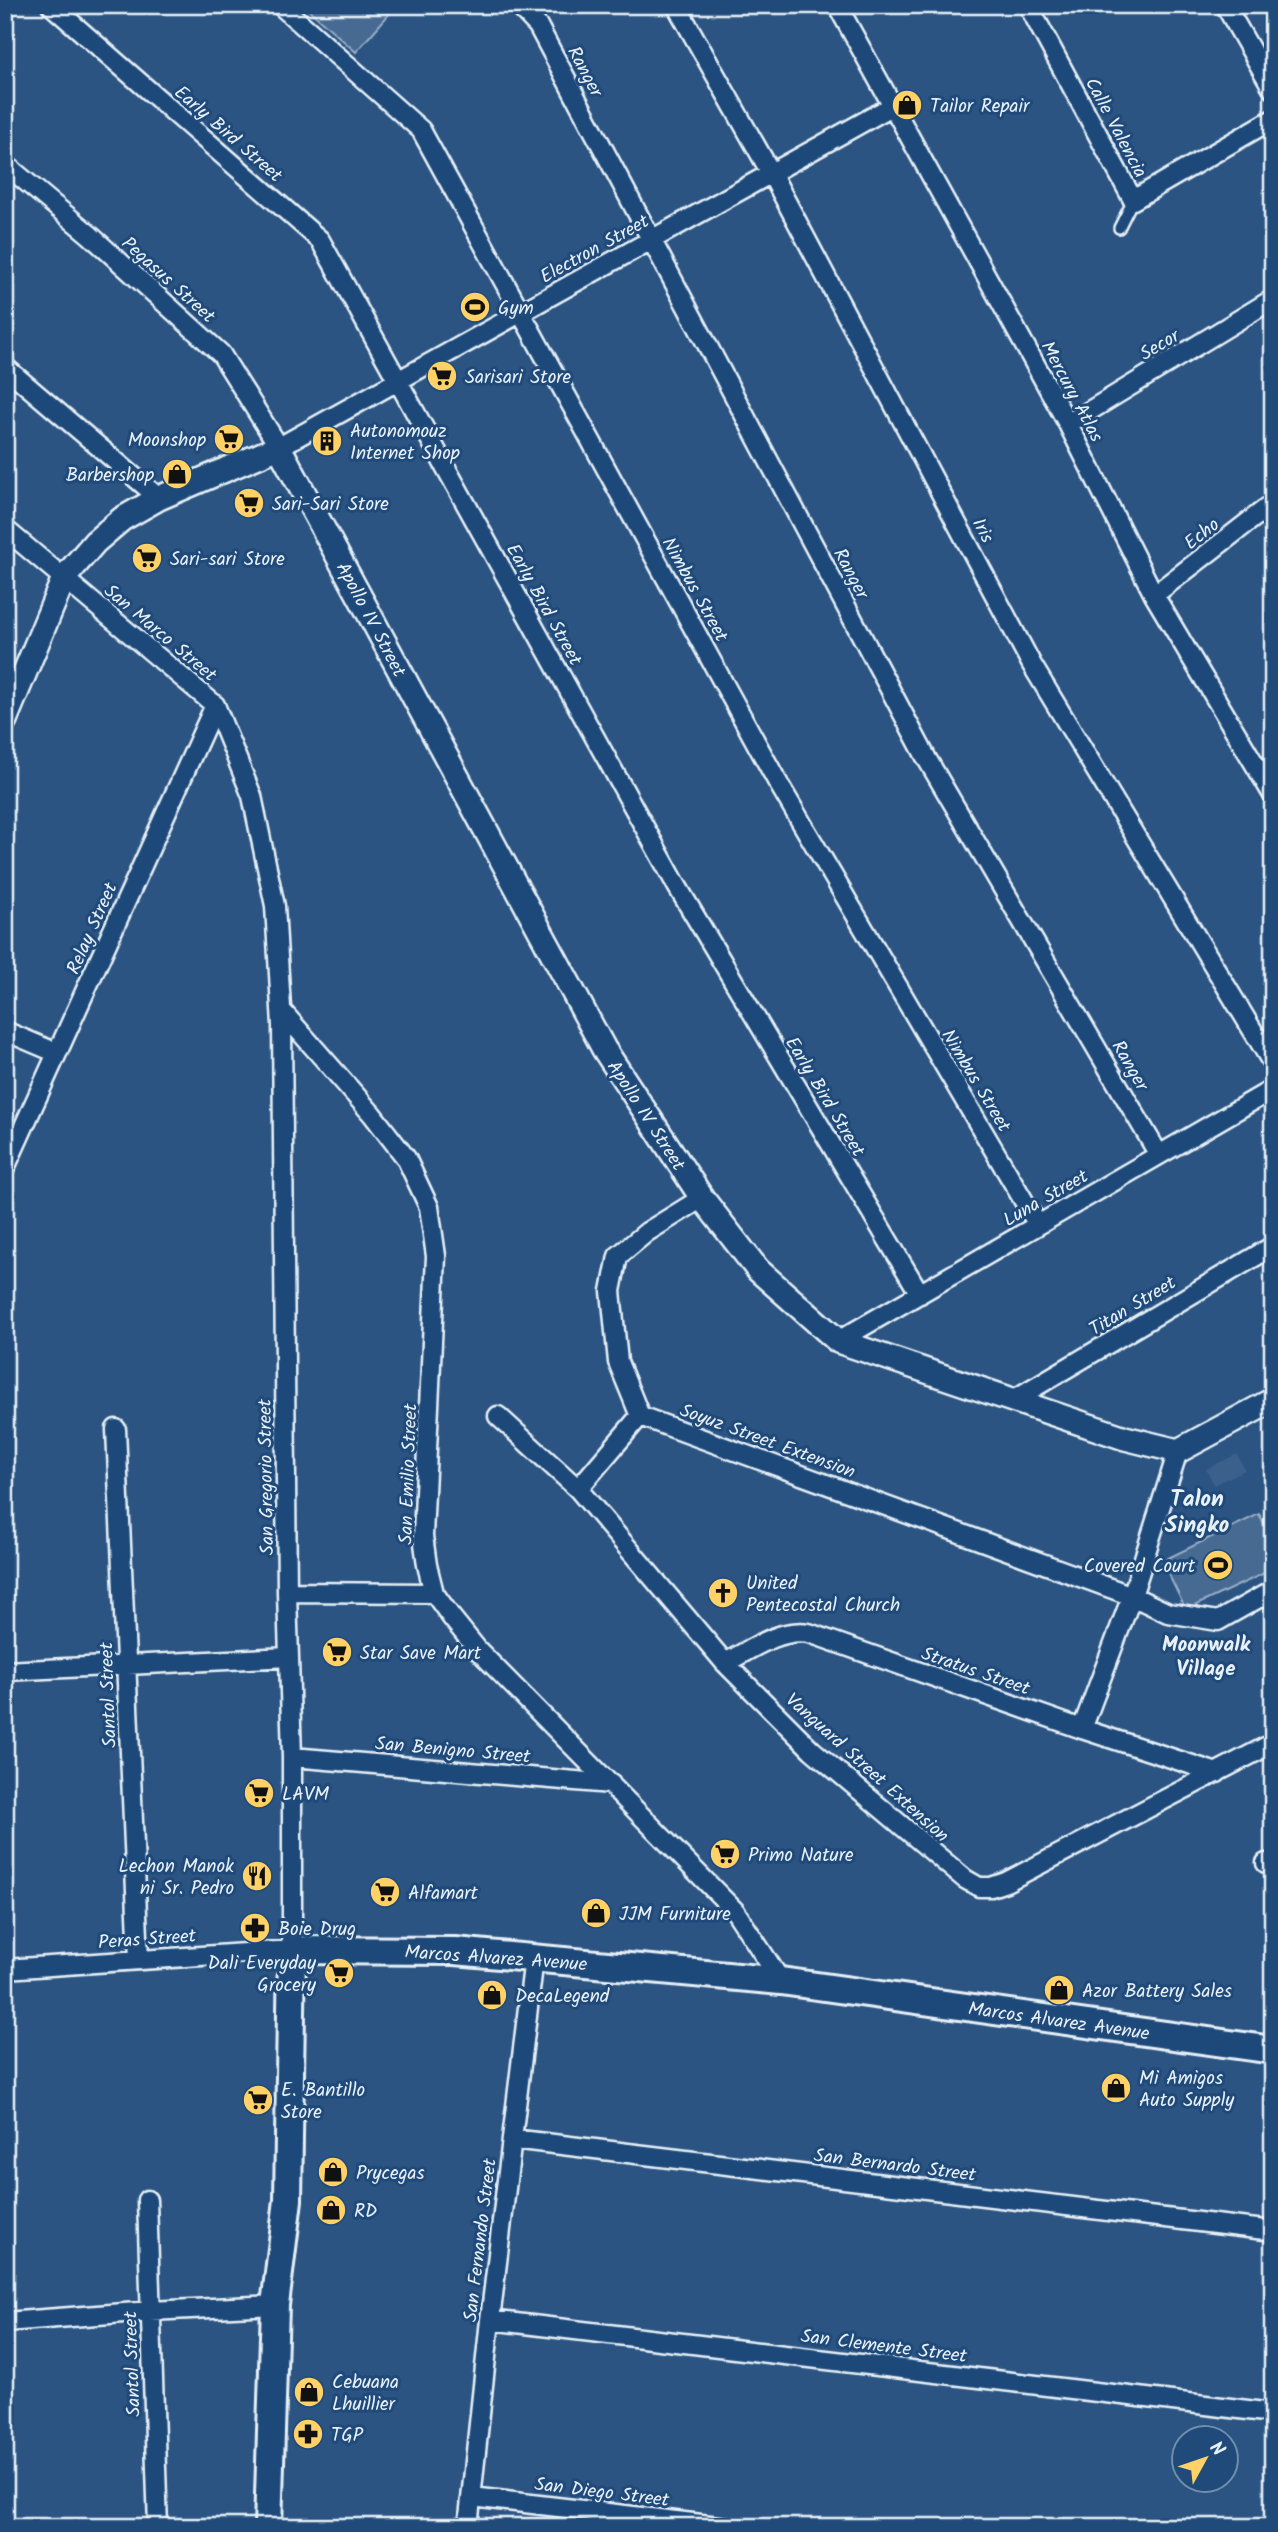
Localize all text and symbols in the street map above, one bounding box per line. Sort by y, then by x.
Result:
street label: Ranger [558,41,611,104]
street label: Calle Valencia [1076,72,1154,184]
street label: Early Bird Street [167,79,289,191]
shop icon: Tailor Repair [890,88,924,122]
place label: Tailor Repair [930,92,1031,122]
street label: Electron Street [535,207,656,292]
street label: Pegasus Street [114,230,222,332]
sports icon: Gym [458,290,492,324]
place label: Gym [498,294,534,324]
street label: Secor [1134,321,1187,369]
street label: Mercury Atlas [1032,336,1110,448]
supermarket icon: Sarisari Store [425,359,459,393]
place label: Sarisari Store [465,363,572,393]
place label: Autonomouz Internet Shop [350,417,460,469]
supermarket icon: Moonshop [212,422,246,456]
building icon: Autonomouz Internet Shop [310,424,344,458]
place label: Moonshop [128,426,206,456]
shop icon: Barbershop [160,457,194,491]
place label: Barbershop [66,461,154,491]
supermarket icon: Sari-Sari Store [232,486,266,520]
place label: Sari-Sari Store [272,490,389,520]
street label: Echo [1178,511,1227,558]
street label: Iris [963,513,1001,549]
street label: Nimbus Street [653,532,736,648]
street label: Early Bird Street [497,538,590,672]
supermarket icon: Sari-sari Store [130,541,164,575]
street label: Ranger [824,543,877,606]
place label: Sari-sari Store [170,545,285,575]
street label: Apollo IV Street [327,557,413,683]
street label: San Marco Street [97,577,223,690]
street label: Relay Street [59,877,127,980]
street label: Nimbus Street [933,1024,1018,1139]
street label: Early Bird Street [776,1031,872,1163]
street label: Ranger [1103,1035,1157,1098]
street label: Apollo IV Street [598,1055,693,1178]
street label: Luna Street [998,1162,1095,1235]
street label: Titan Street [1084,1269,1183,1345]
street label: Soyuz Street Extension [675,1396,859,1488]
street label: San Gregorio Street [251,1398,283,1555]
street label: San Emilio Street [392,1402,426,1545]
district label: Talon Singko [1165,1482,1229,1544]
sports icon: Covered Court [1201,1548,1235,1582]
place label: Covered Court [1084,1552,1196,1582]
place label: United Pentecostal Church [746,1569,900,1621]
church icon: United Pentecostal Church [706,1576,740,1610]
district label: Moonwalk Village [1162,1629,1251,1686]
supermarket icon: Star Save Mart [320,1635,354,1669]
place label: Star Save Mart [360,1639,482,1669]
street label: Stratus Street [917,1639,1034,1705]
street label: Santol Street [92,1641,126,1748]
street label: Vanguard Street Extension [778,1686,955,1851]
street label: San Benigno Street [374,1729,532,1773]
supermarket icon: LAVM [242,1776,276,1810]
place label: LAVM [282,1780,329,1810]
supermarket icon: Primo Nature [708,1837,742,1871]
place label: Primo Nature [748,1841,854,1871]
place label: Lechon Manok ni Sr. Pedro [119,1852,234,1904]
restaurant icon: Lechon Manok ni Sr. Pedro [240,1859,274,1893]
supermarket icon: Alfamart [368,1875,402,1909]
place label: Alfamart [408,1879,479,1909]
shop icon: JJM Furniture [579,1896,613,1930]
place label: JJM Furniture [619,1900,731,1930]
pharmacy icon: Boie Drug [238,1911,272,1945]
place label: Boie Drug [278,1915,356,1945]
street label: Peras Street [97,1922,198,1958]
street label: Marcos Alvarez Avenue [404,1938,589,1980]
place label: Dali Everyday Grocery [208,1949,317,2001]
supermarket icon: Dali Everyday Grocery [322,1956,356,1990]
shop icon: Azor Battery Sales [1042,1973,1076,2007]
place label: Azor Battery Sales [1082,1977,1232,2007]
shop icon: DecaLegend [475,1978,509,2012]
place label: DecaLegend [515,1982,610,2012]
street label: Marcos Alvarez Avenue [966,1994,1152,2050]
place label: Mi Amigos Auto Supply [1139,2064,1235,2116]
shop icon: Mi Amigos Auto Supply [1099,2071,1133,2105]
place label: E. Bantillo Store [281,2076,365,2128]
supermarket icon: E. Bantillo Store [241,2083,275,2117]
street label: San Bernardo Street [812,2141,978,2191]
shop icon: Prycegas [316,2155,350,2189]
street label: San Fernando Street [456,2156,506,2324]
place label: Prycegas [356,2159,425,2189]
shop icon: RD [314,2193,348,2227]
place label: RD [354,2197,377,2227]
street label: Santol Street [116,2310,150,2417]
street label: San Clemente Street [799,2322,969,2372]
place label: Cebuana Lhuillier [332,2368,399,2420]
shop icon: Cebuana Lhuillier [292,2375,326,2409]
pharmacy icon: TGP [291,2417,325,2451]
place label: TGP [331,2421,364,2451]
north arrow [1170,2424,1240,2494]
text: N [1201,2435,1232,2464]
street label: San Diego Street [533,2470,671,2516]

